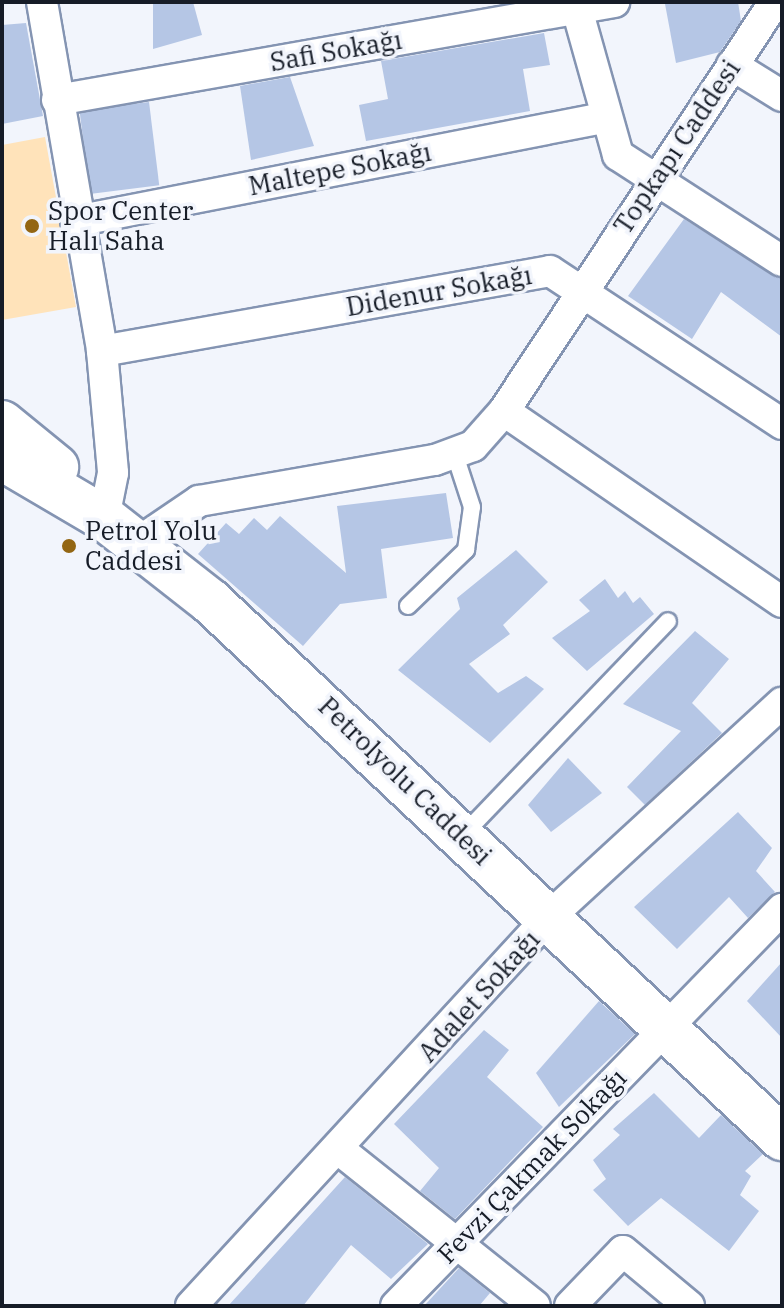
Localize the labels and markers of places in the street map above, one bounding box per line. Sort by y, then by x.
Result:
place label: Spor Center Halı Saha [48,195,193,256]
marker: Spor Center Halı Saha [23,217,41,235]
place label: Petrol Yolu Caddesi [85,515,217,576]
marker: Petrol Yolu Caddesi [60,537,78,555]

